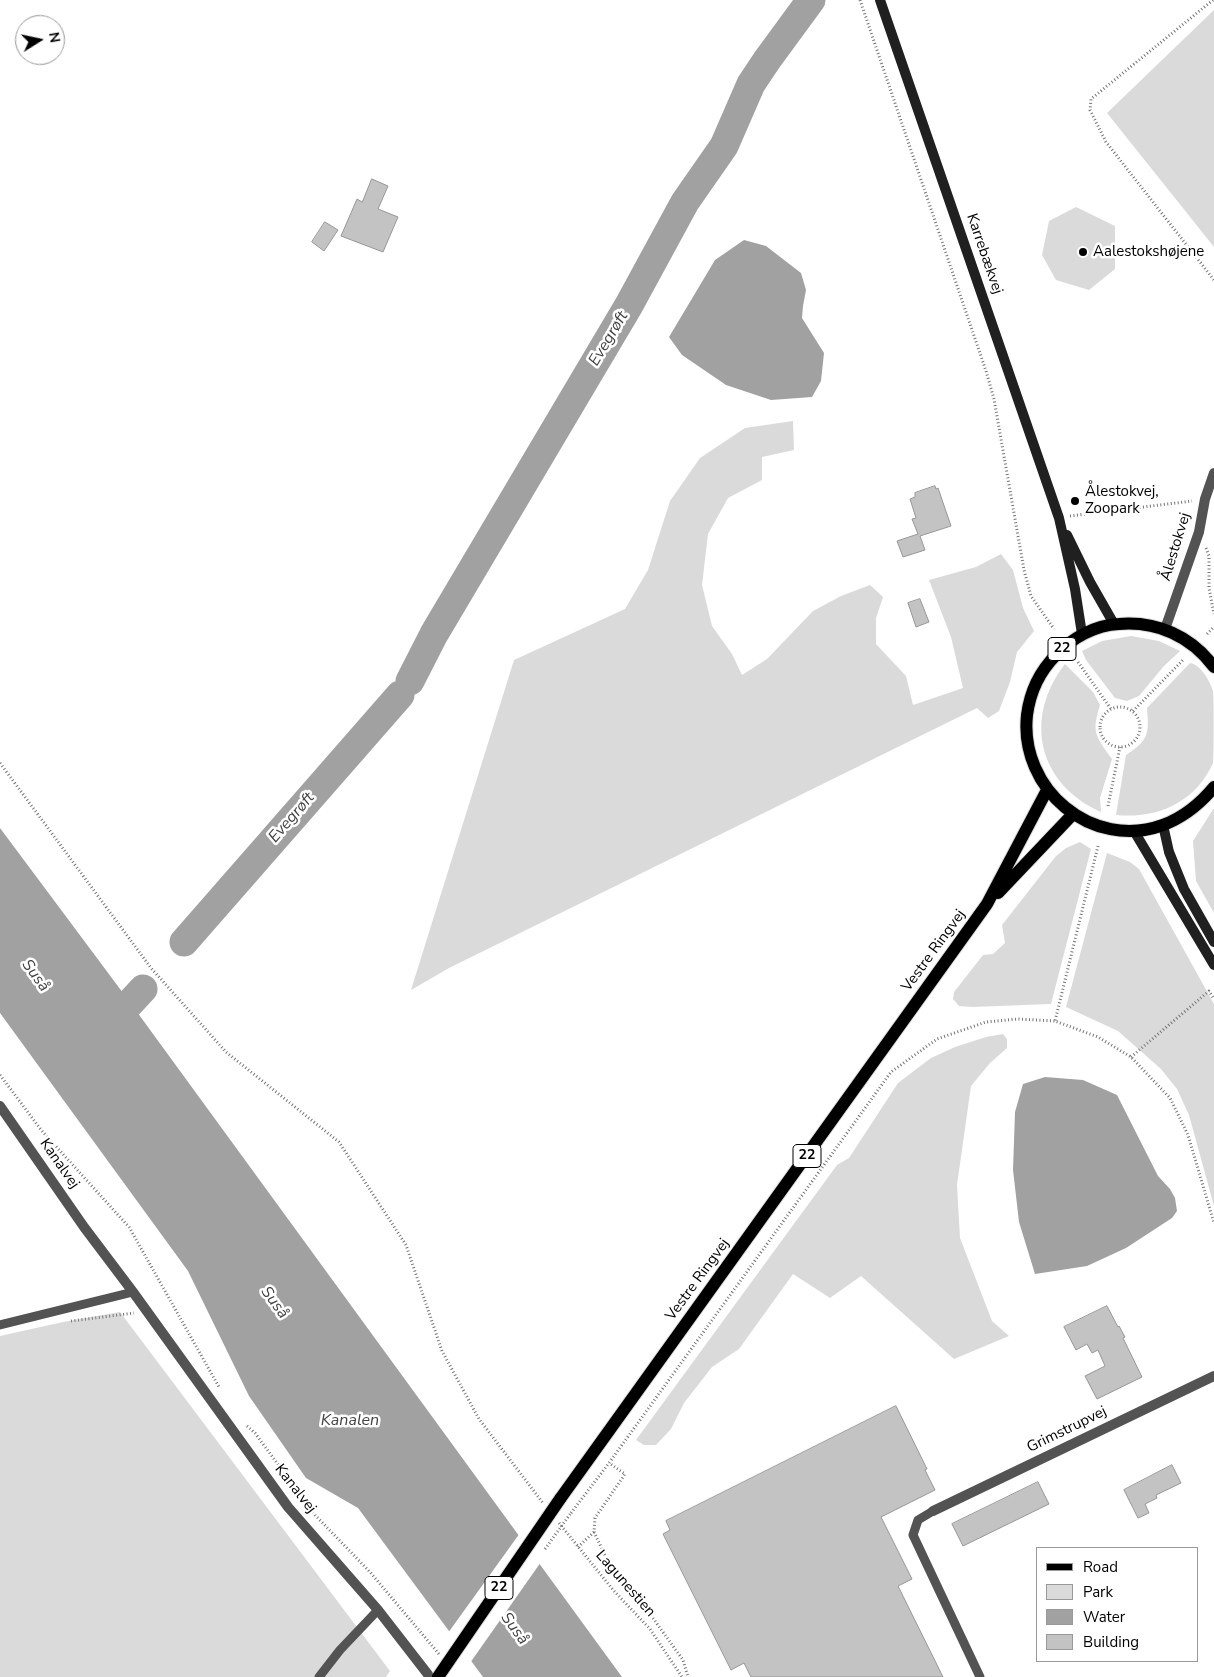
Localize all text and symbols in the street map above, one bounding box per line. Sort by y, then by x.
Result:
north arrow [15,15,65,65]
text: N [44,31,65,44]
street label: Karrebækvej [962,211,1006,297]
place label: Aalestokshøjene [1093,243,1204,261]
marker: Aalestokshøjene [1077,246,1089,258]
water label: Evegrøft [585,308,633,370]
place label: Ålestokvej, Zoopark [1085,483,1159,518]
marker: Ålestokvej, Zoopark [1069,495,1081,507]
street label: Ålestokvej [1157,511,1195,583]
road number: 22 [1048,638,1076,661]
water label: Evegrøft [265,789,319,847]
street label: Vestre Ringvej [898,907,970,995]
water label: Suså [17,956,53,996]
street label: Kanalvej [35,1135,83,1193]
road number: 22 [793,1144,821,1168]
street label: Vestre Ringvej [662,1236,734,1324]
water label: Suså [256,1283,292,1323]
street label: Grimstrupvej [1024,1403,1110,1457]
water label: Kanalen [321,1411,379,1431]
street label: Kanalvej [270,1461,320,1517]
street label: Lagunestien [591,1547,659,1621]
legend [1036,1547,1199,1662]
text: Road [1083,1557,1118,1577]
road number: 22 [485,1576,513,1600]
text: Park [1083,1582,1113,1602]
text: Water [1083,1607,1125,1627]
water label: Suså [496,1609,532,1649]
text: Building [1083,1632,1139,1652]

